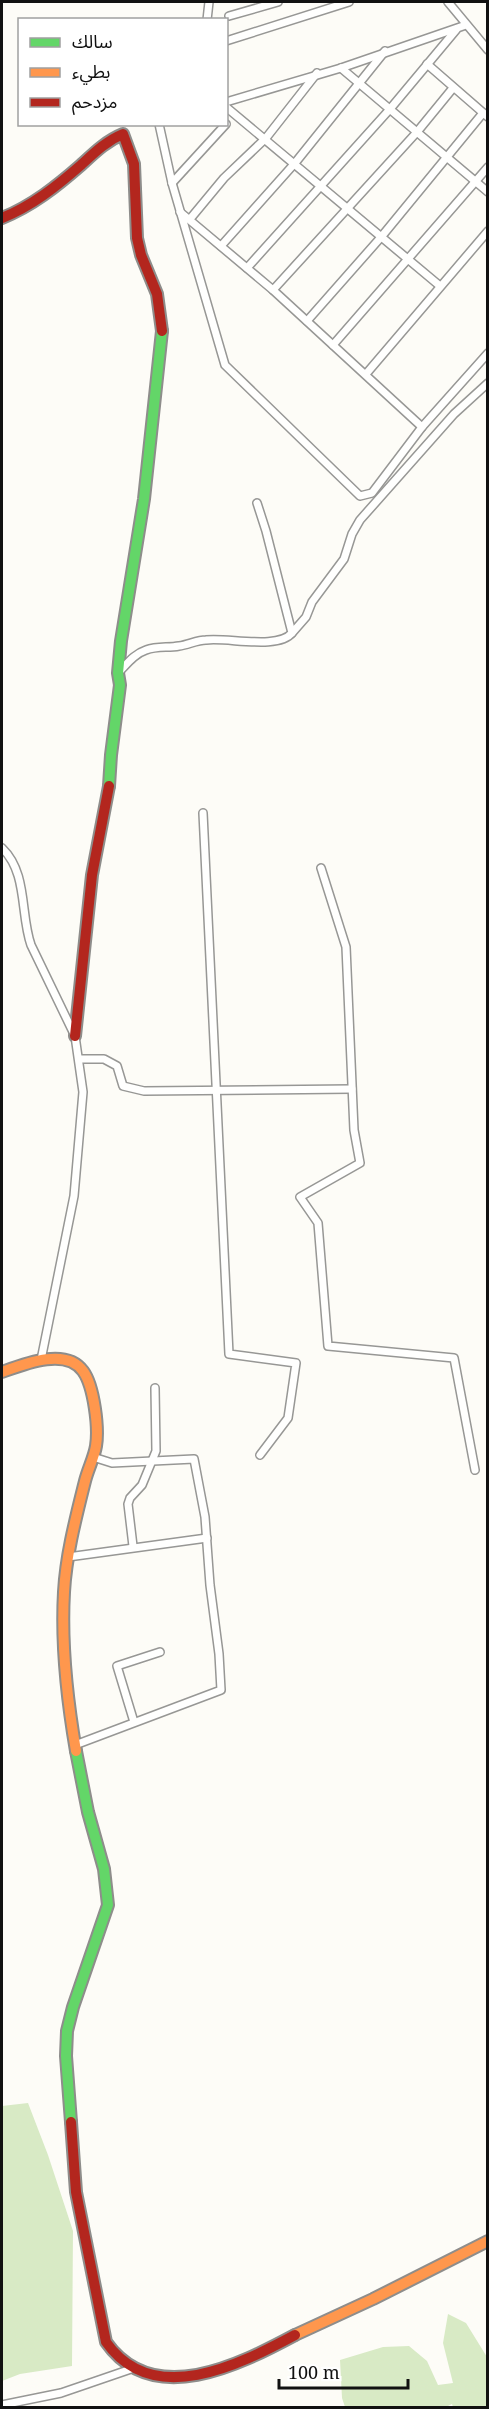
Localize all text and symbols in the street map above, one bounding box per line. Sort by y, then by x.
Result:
legend [18,18,228,126]
text: سالك [72,29,113,53]
text: بطيء [72,59,110,85]
text: مزدحم [72,89,117,115]
scale bar [279,2352,408,2390]
text: 100 m [288,2360,340,2384]

